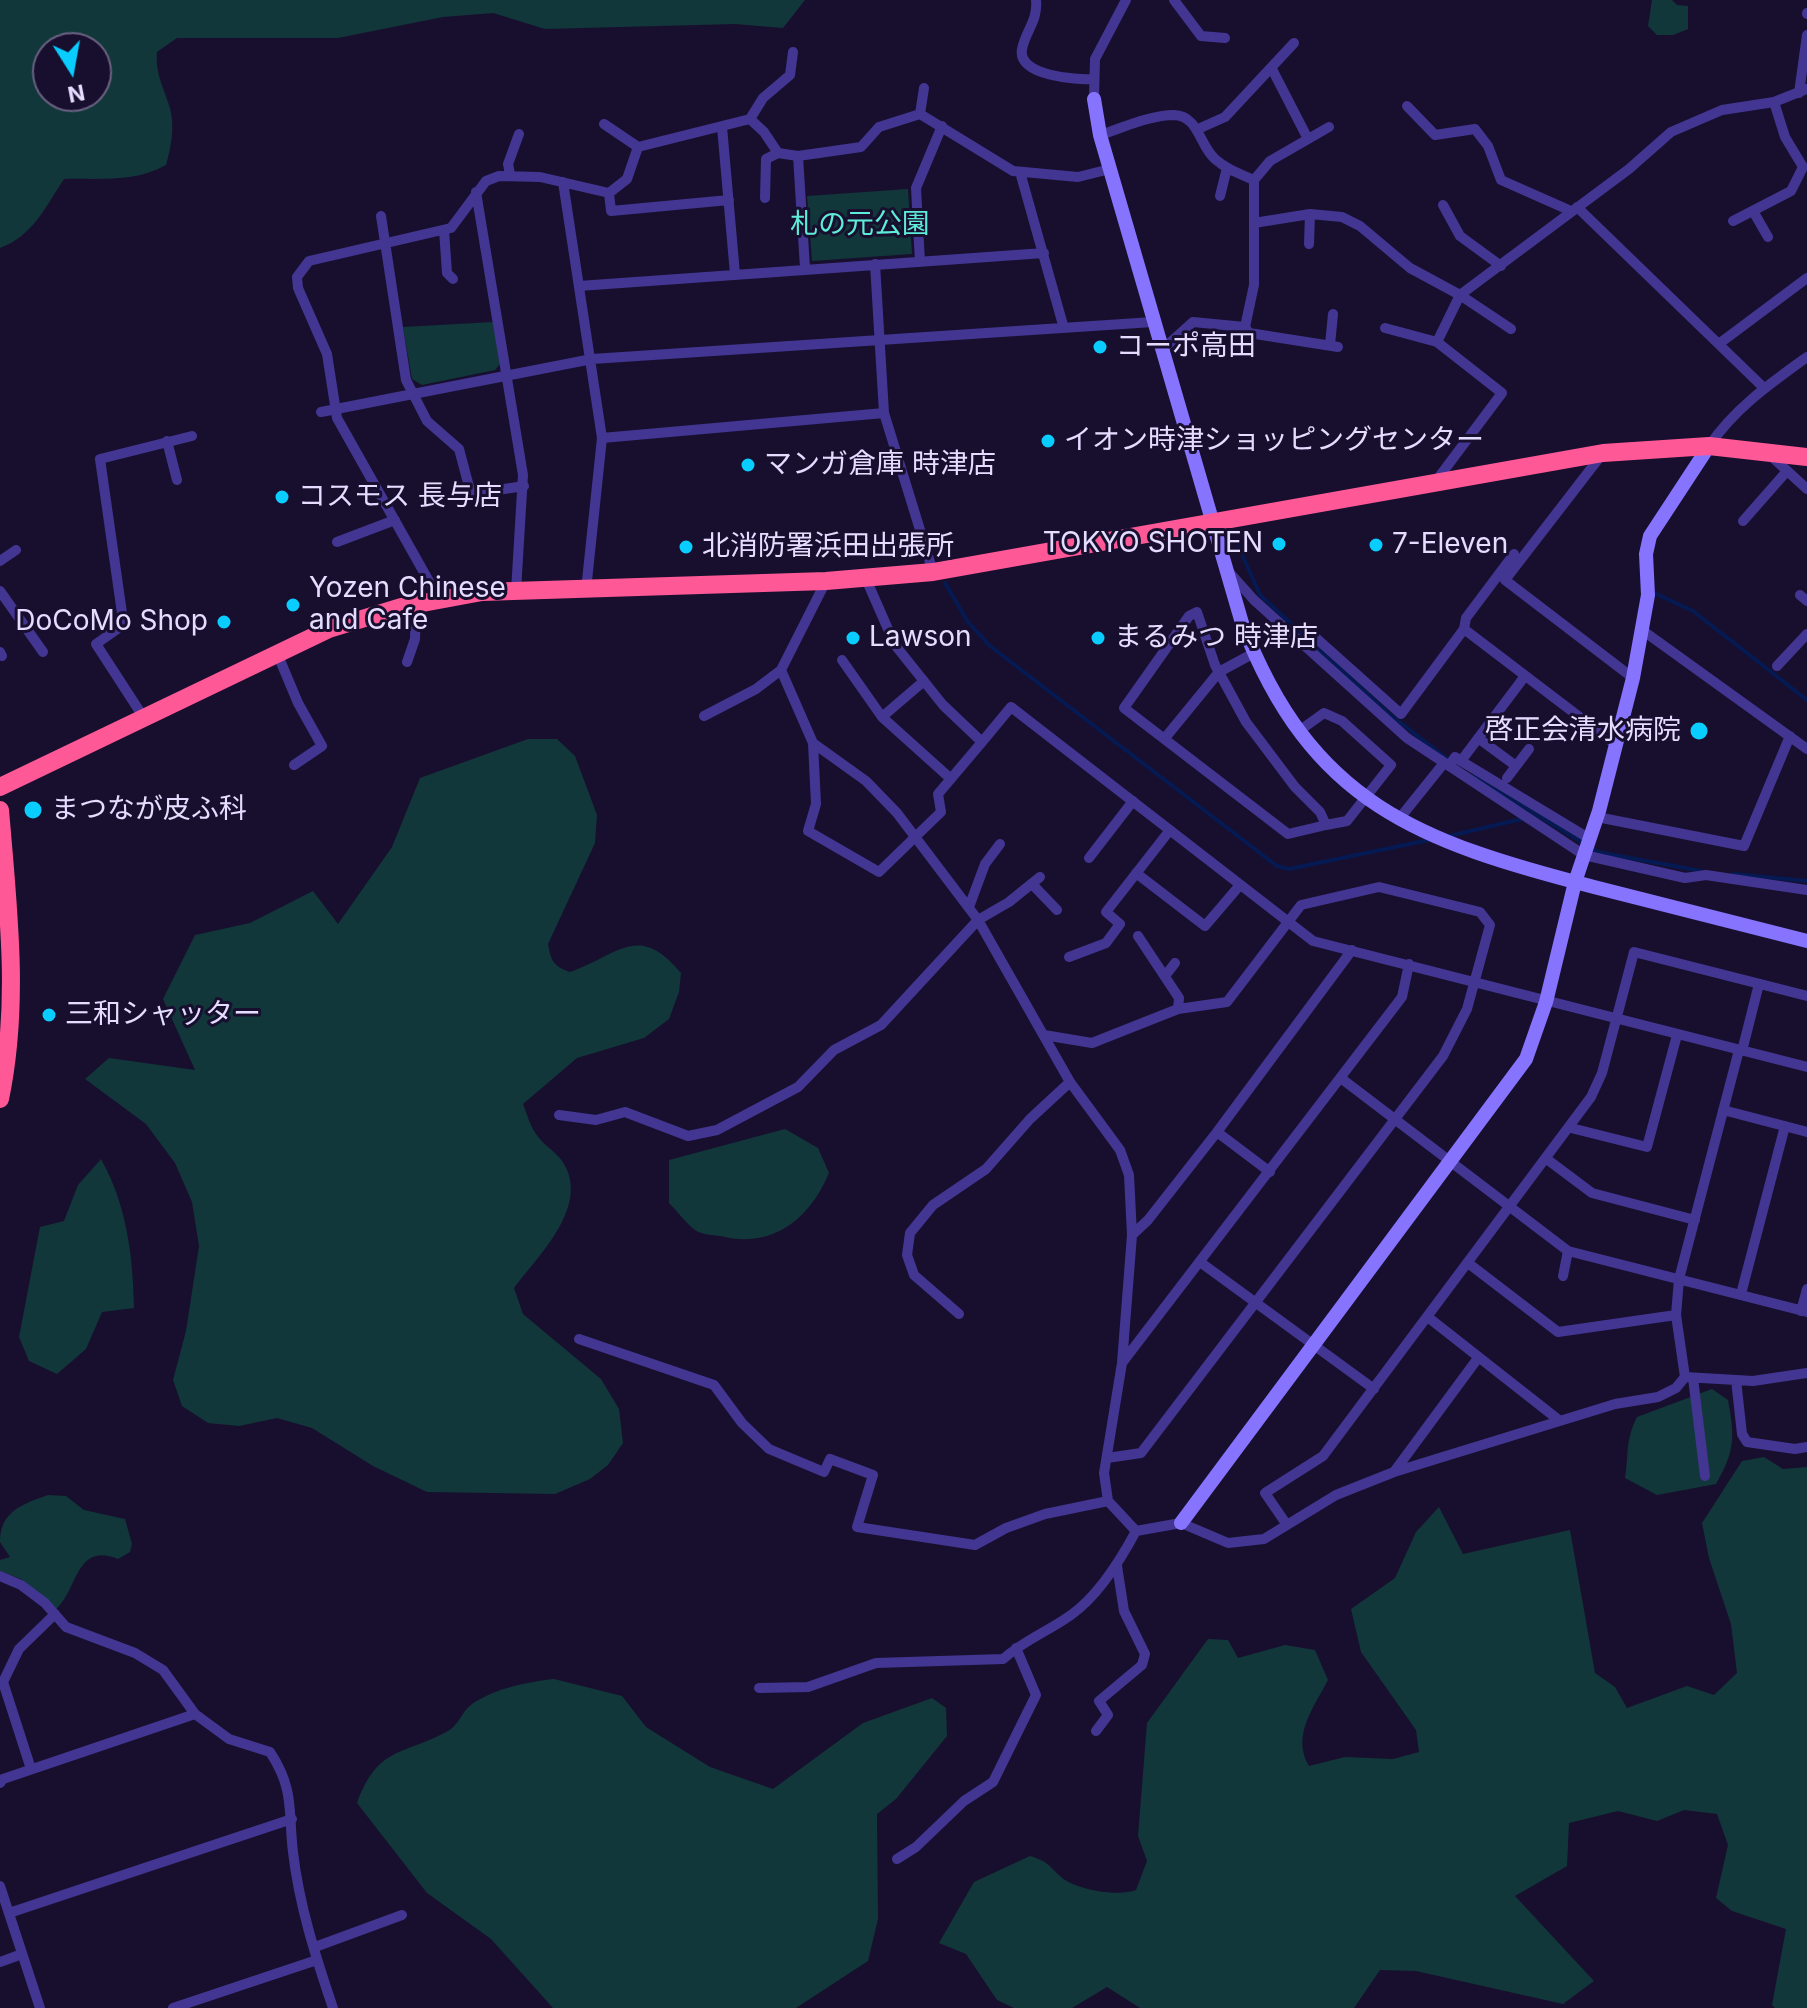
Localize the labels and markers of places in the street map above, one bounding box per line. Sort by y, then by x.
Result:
place label: コーポ高田 [1116,330,1256,364]
marker: コーポ高田 [1091,338,1109,356]
place label: イオン時津ショッピングセンター [1064,424,1484,458]
marker: イオン時津ショッピングセンター [1039,432,1057,450]
place label: マンガ倉庫 時津店 [764,448,996,482]
marker: マンガ倉庫 時津店 [739,456,757,474]
place label: コスモス 長与店 [298,480,502,514]
marker: コスモス 長与店 [273,488,291,506]
place label: TOKYO SHOTEN [1043,527,1263,561]
place label: 7-Eleven [1392,528,1508,562]
place label: 北消防署浜田出張所 [702,530,954,564]
marker: TOKYO SHOTEN [1270,535,1288,553]
marker: 7-Eleven [1367,536,1385,554]
marker: 北消防署浜田出張所 [677,538,695,556]
place label: Yozen Chinese and Cafe [309,572,506,638]
marker: Yozen Chinese and Cafe [284,596,302,614]
place label: DoCoMo Shop [15,605,208,639]
marker: DoCoMo Shop [215,613,233,631]
place label: Lawson [869,621,972,655]
place label: まるみつ 時津店 [1114,621,1318,655]
marker: Lawson [844,629,862,647]
marker: まるみつ 時津店 [1089,629,1107,647]
place label: 啓正会清水病院 [1485,714,1681,748]
marker: 啓正会清水病院 [1688,720,1710,742]
place label: まつなが皮ふ科 [51,793,247,827]
marker: まつなが皮ふ科 [22,799,44,821]
place label: 三和シャッター [65,998,261,1032]
marker: 三和シャッター [40,1006,58,1024]

